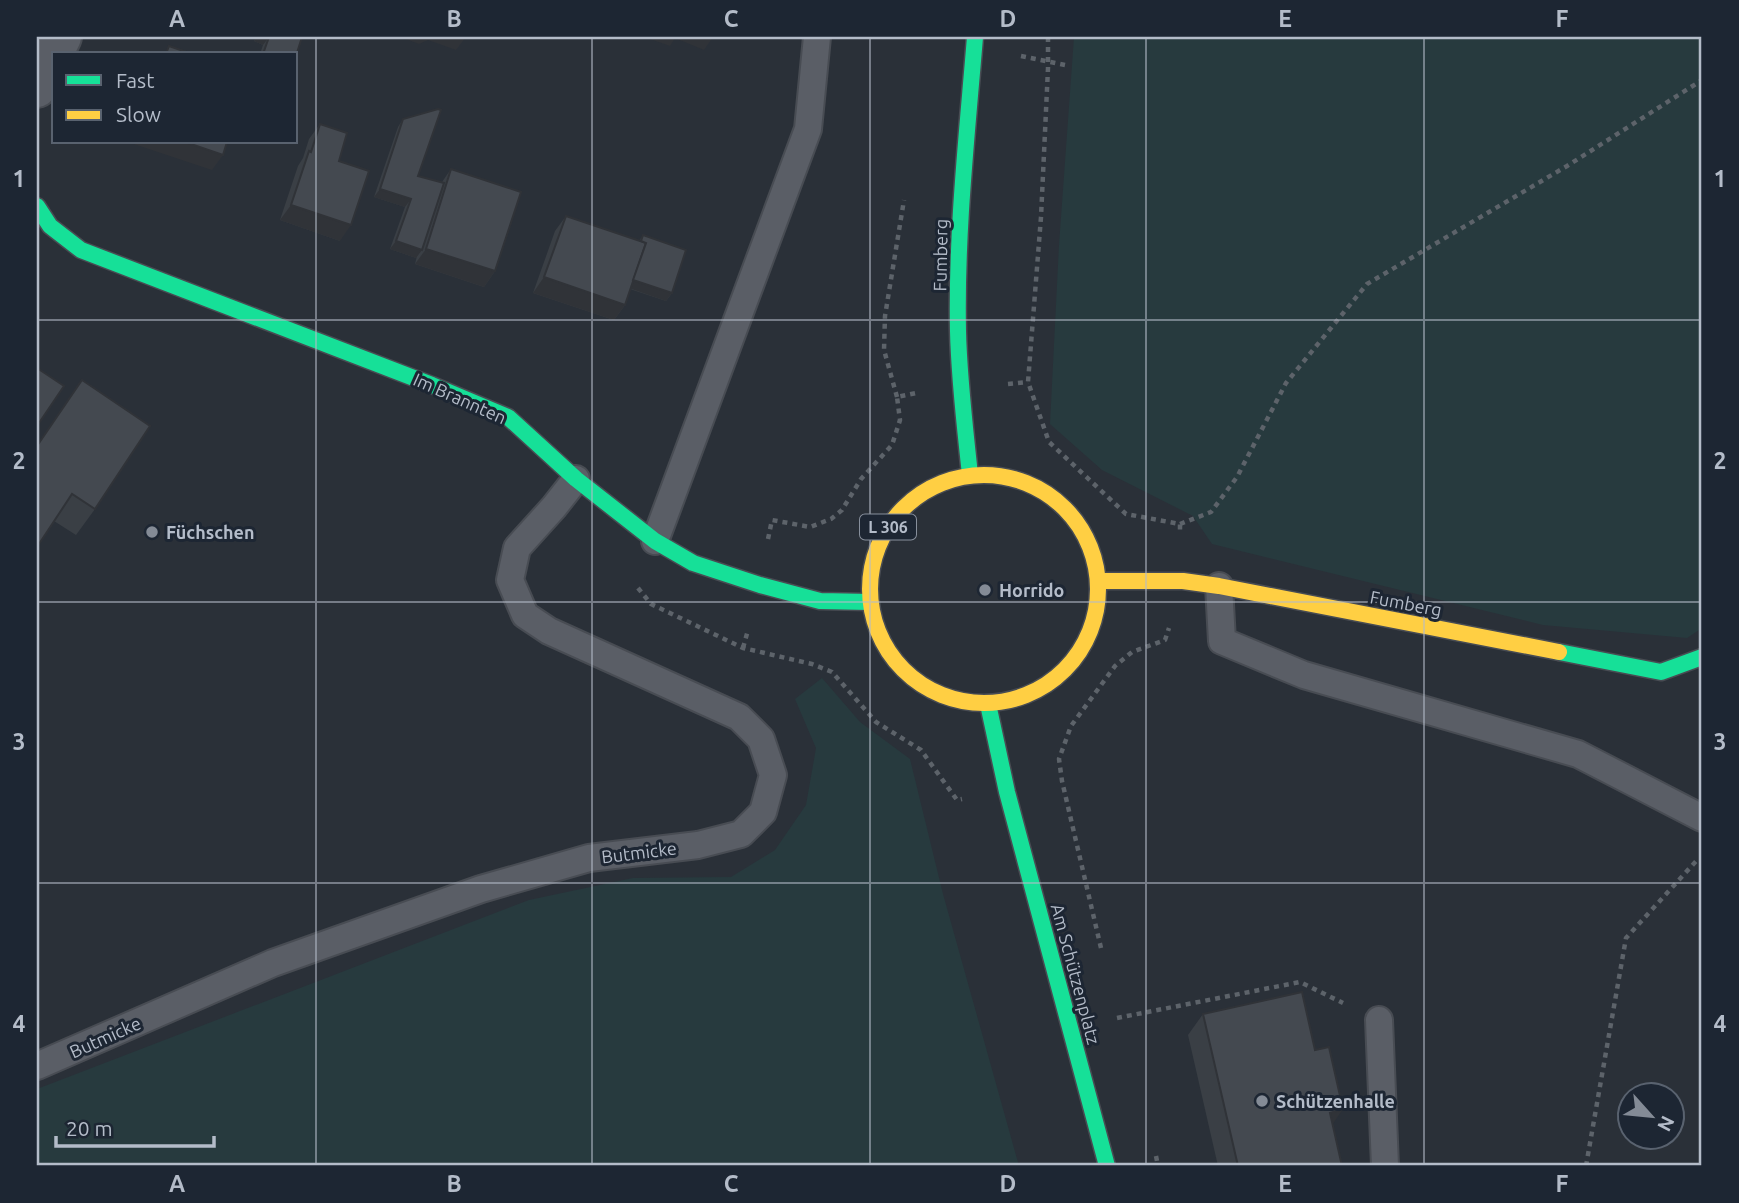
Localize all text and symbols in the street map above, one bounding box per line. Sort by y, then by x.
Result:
text: A [169,6,185,31]
text: B [446,6,462,31]
text: C [724,6,739,31]
text: D [1000,6,1016,31]
text: E [1278,6,1292,31]
text: F [1556,6,1569,31]
legend [52,52,298,144]
text: Fast [116,68,154,92]
text: Slow [116,102,161,126]
text: 1 [13,166,25,191]
text: 1 [1714,166,1726,191]
street label: Fumberg [929,219,951,291]
street label: Im Brannten [410,369,510,427]
text: 2 [13,448,25,473]
text: 2 [1714,448,1726,473]
road number: L 306 [860,514,916,540]
place label: Füchschen [166,522,254,542]
marker: Füchschen [144,524,160,540]
place label: Horrido [999,580,1064,600]
marker: Horrido [977,582,993,598]
street label: Fumberg [1368,586,1444,620]
text: 3 [13,729,25,754]
text: 3 [1714,729,1726,754]
street label: Butmicke [600,837,678,867]
street label: Am Schützenplatz [1048,901,1104,1047]
text: 4 [13,1011,26,1036]
text: 4 [1714,1011,1727,1036]
street label: Butmicke [66,1012,144,1062]
north arrow [1616,1080,1686,1150]
place label: Schützenhalle [1276,1091,1395,1111]
marker: Schützenhalle [1254,1093,1270,1109]
scale bar [56,1105,214,1149]
text: N [1653,1112,1679,1135]
text: 20 m [66,1116,113,1140]
text: A [169,1171,185,1196]
text: B [446,1171,462,1196]
text: C [724,1171,739,1196]
text: D [1000,1171,1016,1196]
text: E [1278,1171,1292,1196]
text: F [1556,1171,1569,1196]

